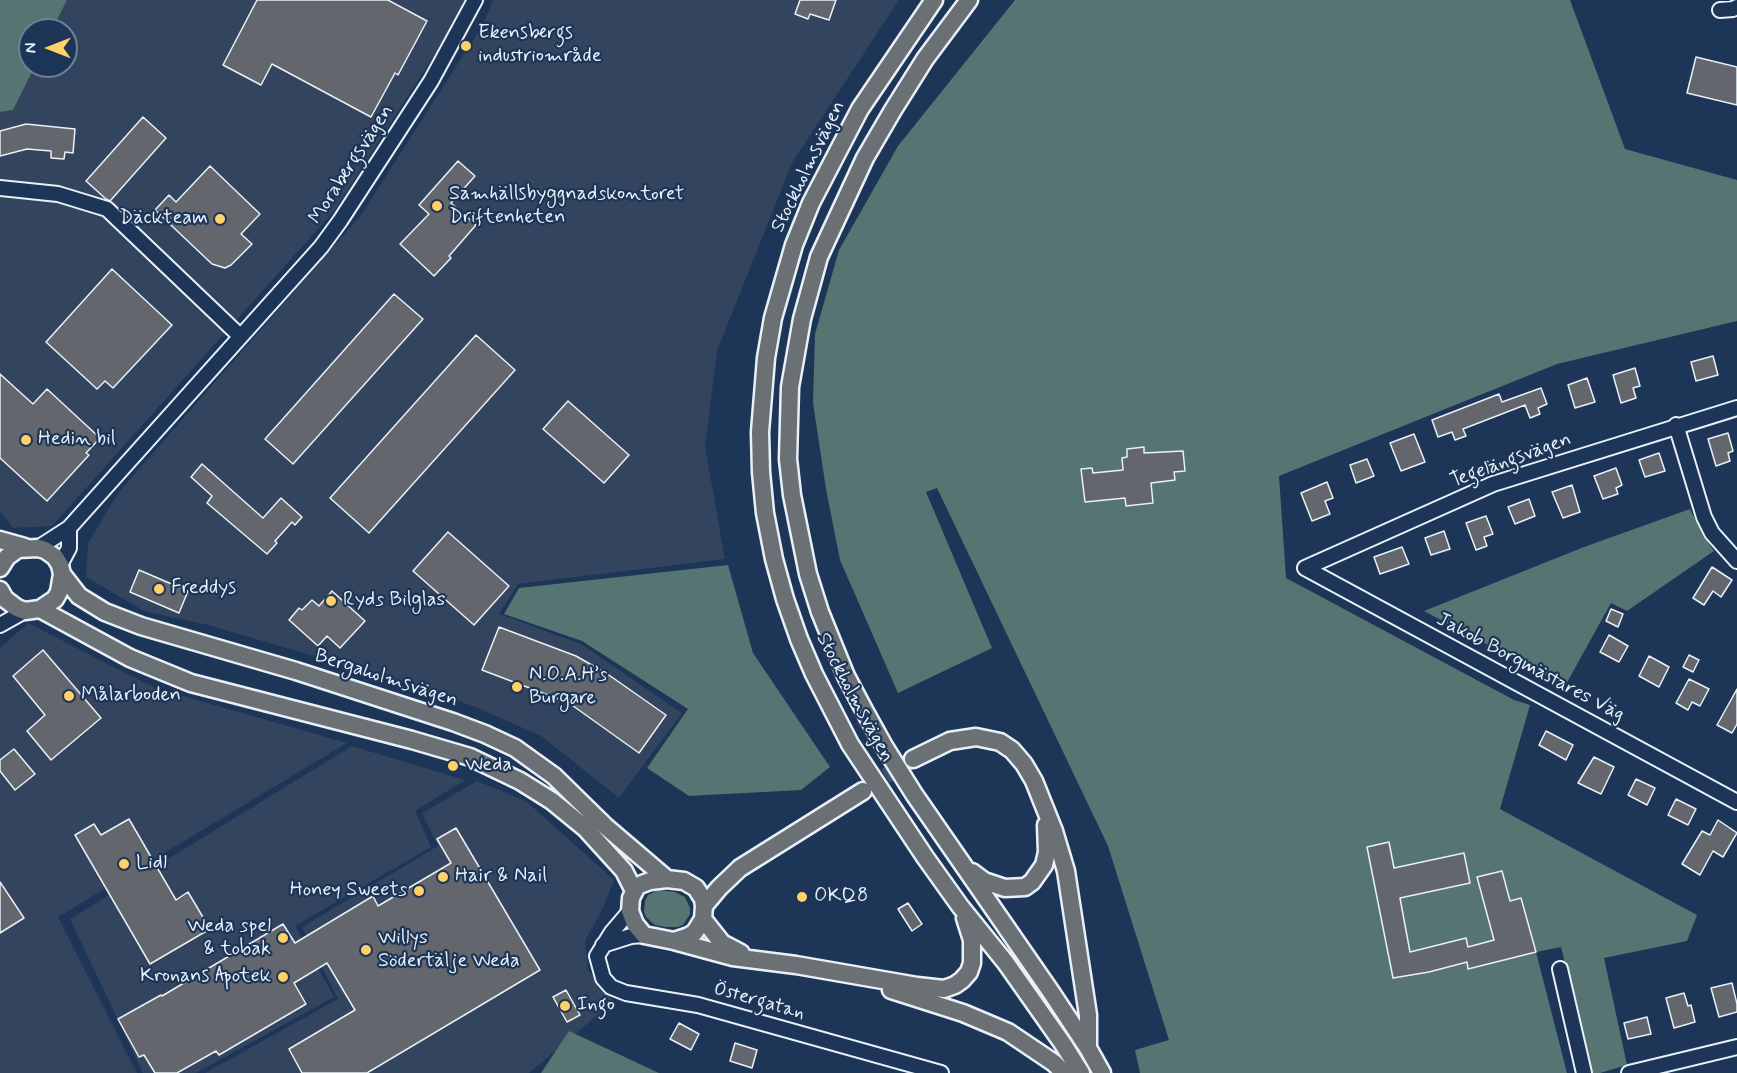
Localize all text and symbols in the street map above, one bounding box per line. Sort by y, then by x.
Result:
north arrow [18,18,78,78]
place label: Ekensbergs industriområde [478,22,602,69]
marker: Ekensbergs industriområde [459,39,473,53]
text: N [21,43,42,53]
street label: Stockholmsvägen [767,97,851,237]
street label: Morabergsvägen [304,101,400,229]
place label: Samhällsbyggnadskontoret Driftenheten [449,183,684,230]
marker: Samhällsbyggnadskontoret Driftenheten [430,199,444,213]
place label: Däckteam [120,207,208,231]
marker: Däckteam [213,212,227,226]
place label: Hedin bil [38,428,116,452]
street label: Tegelängsvägen [1447,428,1575,494]
marker: Hedin bil [19,433,33,447]
place label: Freddys [171,577,236,601]
marker: Freddys [152,582,166,596]
place label: Ryds Bilglas [343,589,446,613]
marker: Ryds Bilglas [324,594,338,608]
street label: Jakob Borgmästares Väg [1432,608,1628,728]
street label: Stockholmsvägen [810,629,898,767]
street label: Bergaholmsvägen [311,645,461,713]
place label: N.O.A.H’s Burgare [529,664,607,711]
marker: N.O.A.H’s Burgare [510,680,524,694]
place label: Målarboden [81,684,181,708]
marker: Målarboden [62,689,76,703]
place label: Weda [465,754,512,778]
marker: Weda [446,759,460,773]
place label: Lidl [136,852,167,876]
marker: Lidl [117,857,131,871]
place label: Hair & Nail [455,865,547,889]
marker: Hair & Nail [436,870,450,884]
place label: Honey Sweets [290,879,407,903]
marker: Honey Sweets [412,884,426,898]
place label: OKQ8 [814,885,868,909]
marker: OKQ8 [795,890,809,904]
place label: Weda spel & tobak [187,915,271,962]
place label: Willys Södertälje Weda [378,927,520,974]
marker: Weda spel & tobak [276,931,290,945]
marker: Willys Södertälje Weda [359,943,373,957]
place label: Kronans Apotek [140,965,271,989]
marker: Kronans Apotek [276,970,290,984]
street label: Östergatan [711,978,807,1026]
place label: Ingo [577,994,615,1018]
marker: Ingo [558,999,572,1013]

